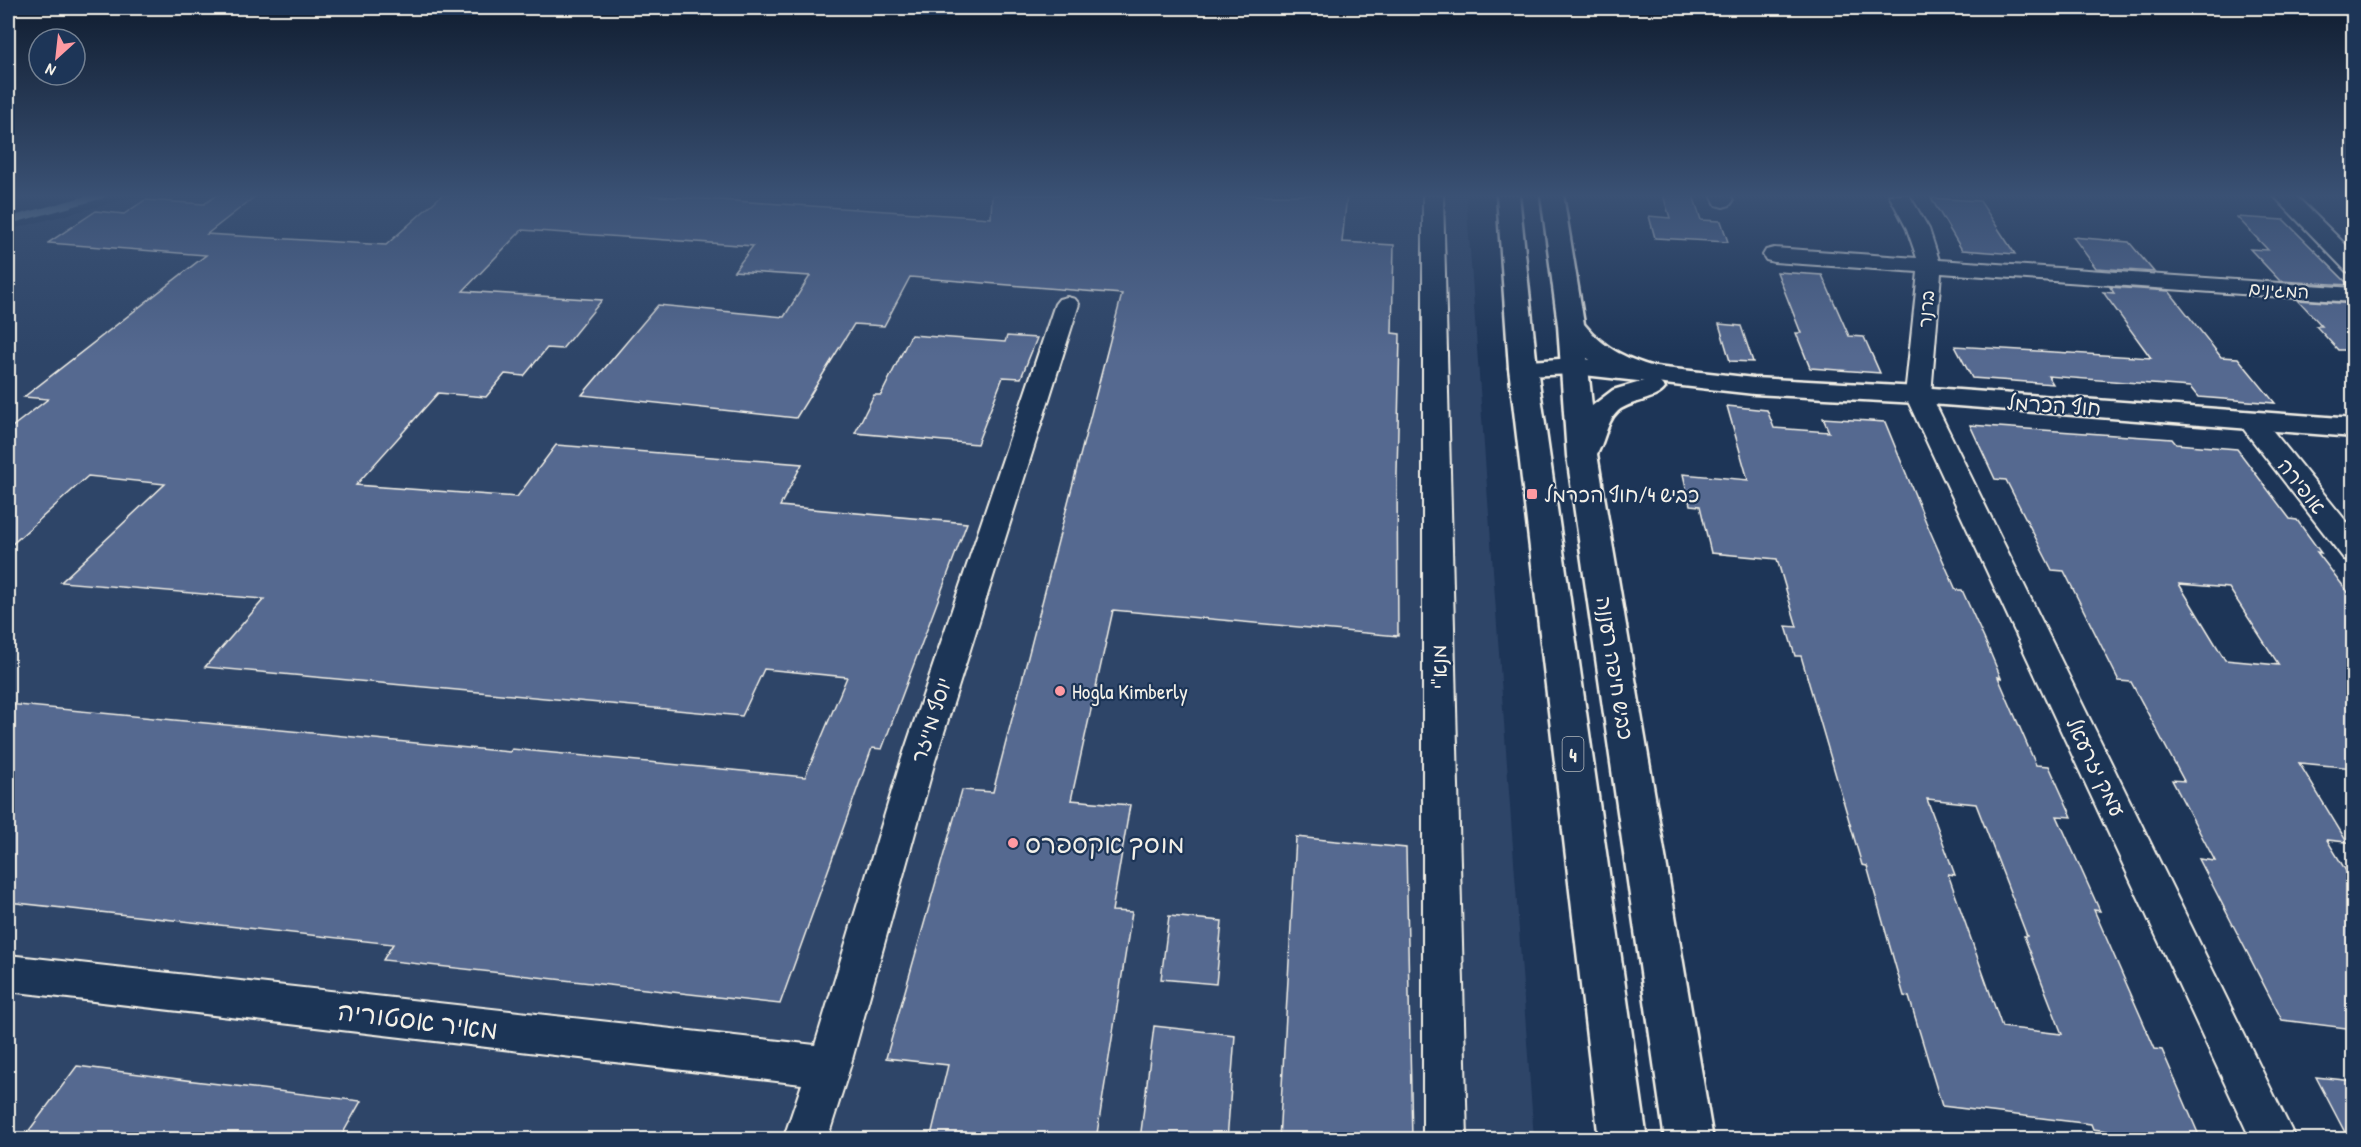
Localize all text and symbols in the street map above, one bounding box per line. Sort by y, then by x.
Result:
north arrow [27,27,87,87]
text: N [41,58,59,82]
street label: המגינים [2248,275,2310,305]
street label: ברנר [1912,289,1940,329]
street label: חוף הכרמל [2006,387,2102,423]
street label: אופירה [2271,452,2333,520]
place label: כביש 4/חוף הכרמל [1544,480,1699,509]
marker: כביש 4/חוף הכרמל [1525,487,1539,501]
street label: כביש חיפה רעננה [1589,594,1641,742]
street label: מנא"י [1424,644,1454,690]
street label: יוסף מייזר [904,674,958,766]
place label: Hogla Kimberly [1072,677,1188,706]
marker: Hogla Kimberly [1053,684,1067,698]
street label: עמק יזרעאל [2059,712,2133,822]
road number: 4 [1562,737,1584,771]
place label: מוסך אקספרס [1025,826,1185,861]
marker: מוסך אקספרס [1006,836,1020,850]
street label: מאיר אסטוריה [336,993,500,1047]

